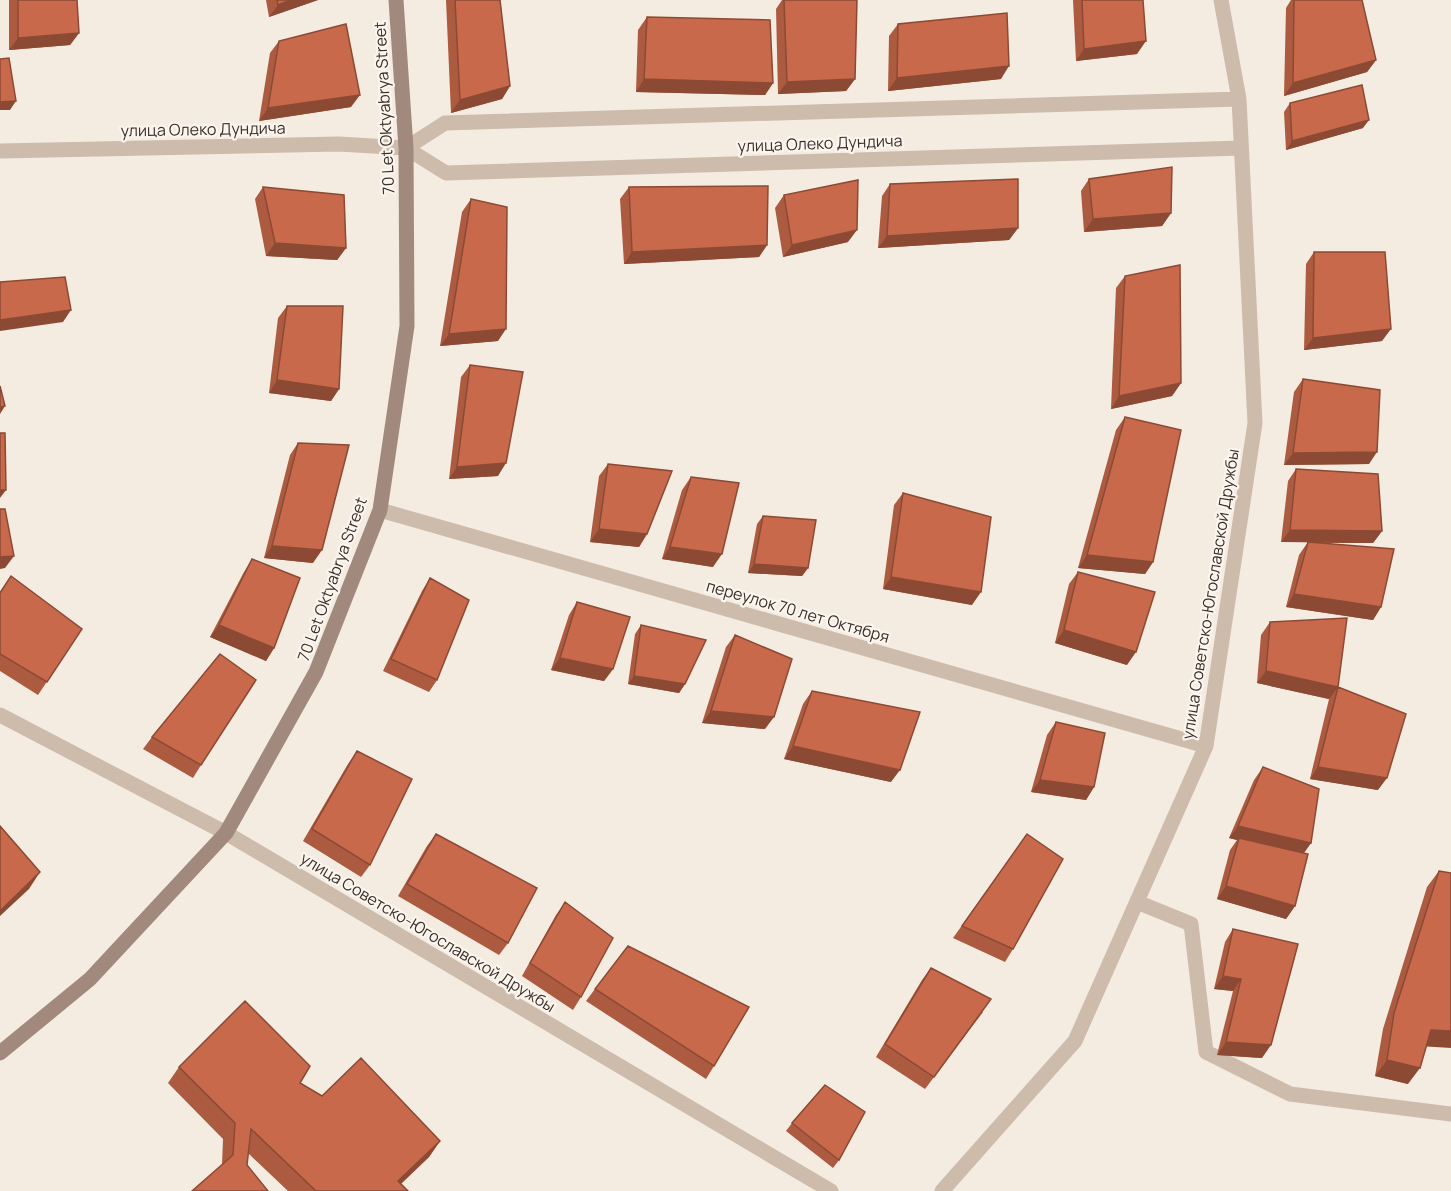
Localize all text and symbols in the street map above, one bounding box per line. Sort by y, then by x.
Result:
street label: 70 Let Oktyabrya Street [368,21,400,195]
street label: улица Олеко Дундича [120,117,286,141]
street label: улица Олеко Дундича [737,129,903,157]
street label: улица Советско-Югославской Дружбы [1176,447,1244,741]
street label: 70 Let Oktyabrya Street [292,494,372,664]
street label: переулок 70 лет Октября [704,574,892,648]
street label: улица Советско-Югославской Дружбы [296,847,560,1017]

